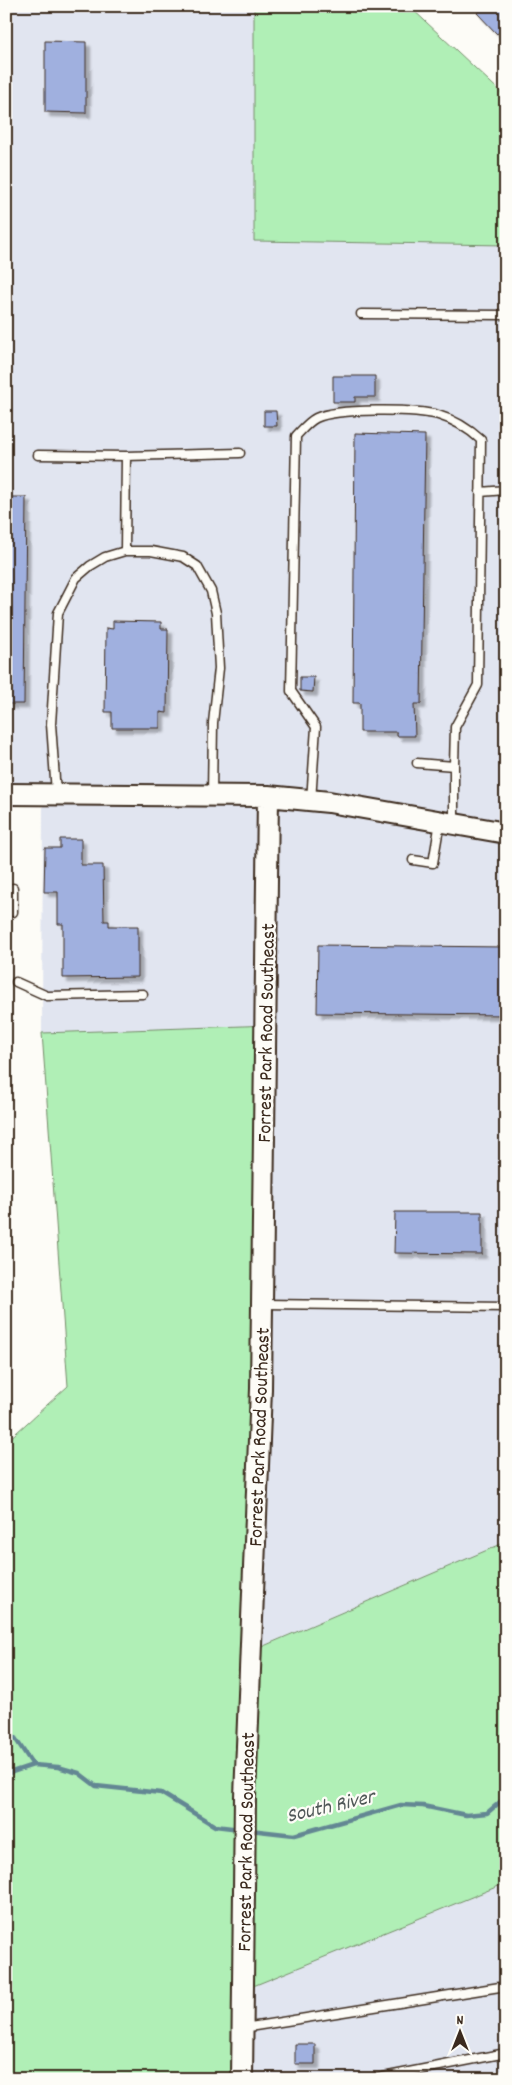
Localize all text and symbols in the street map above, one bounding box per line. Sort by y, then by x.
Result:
street label: Forrest Park Road Southeast [252,923,284,1143]
street label: Forrest Park Road Southeast [243,1327,279,1547]
street label: Forrest Park Road Southeast [232,1732,264,1952]
water label: South River [284,1783,380,1833]
north arrow [434,2008,484,2058]
text: N [457,2011,464,2031]

